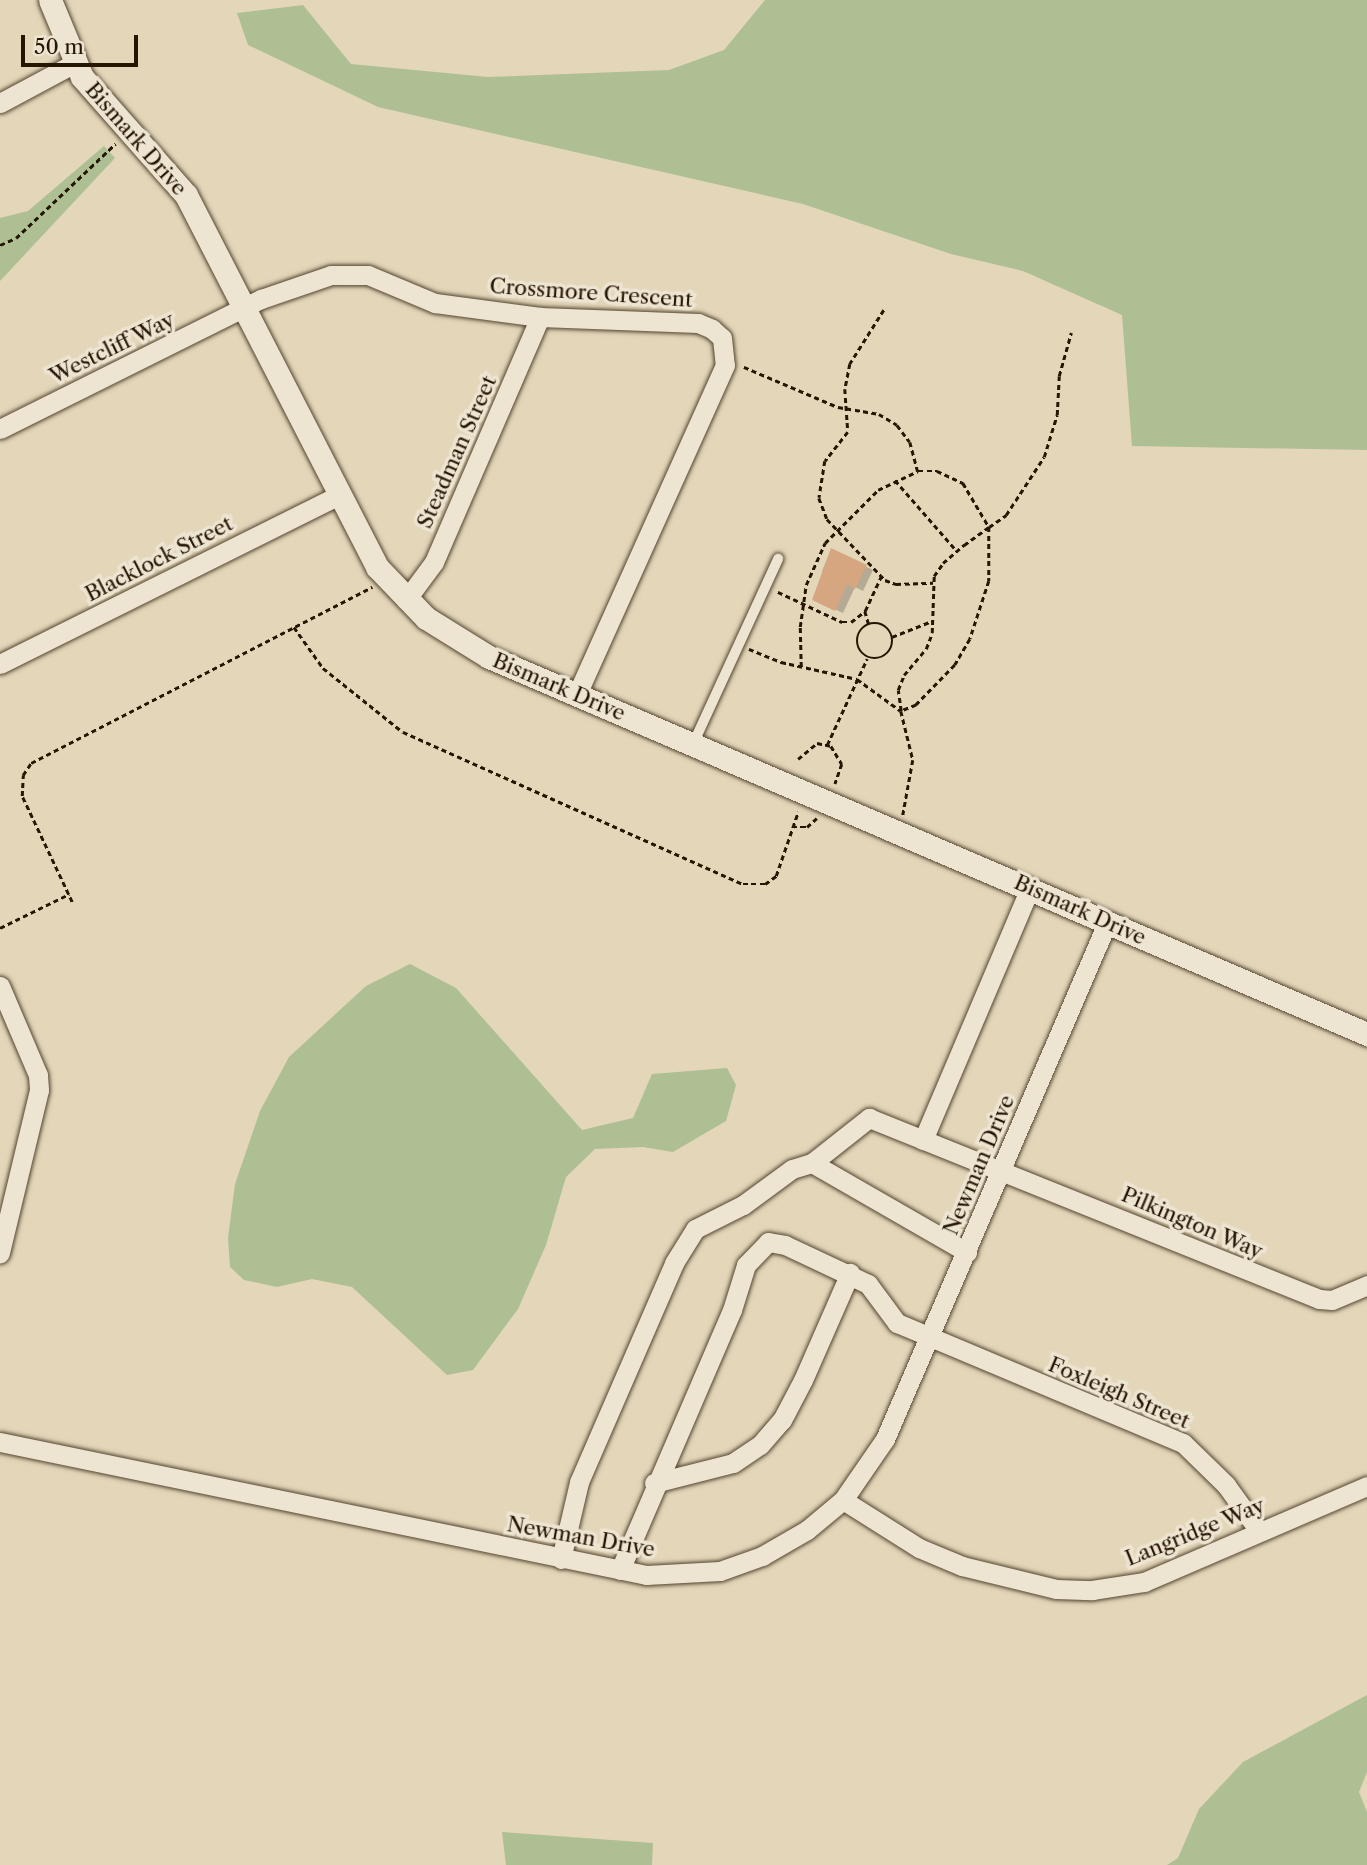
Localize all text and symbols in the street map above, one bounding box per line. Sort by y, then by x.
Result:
scale bar [24,21,142,65]
text: 50 m [34,34,84,59]
street label: Bismark Drive [80,77,192,201]
street label: Crossmore Crescent [489,273,693,313]
street label: Westcliff Way [45,307,179,389]
street label: Steadman Street [412,372,502,532]
street label: Blacklock Street [81,511,237,607]
street label: Bismark Drive [489,648,629,726]
street label: Bismark Drive [1010,870,1150,950]
street label: Newman Drive [938,1091,1020,1239]
street label: Pilkington Way [1117,1182,1267,1264]
street label: Foxleigh Street [1045,1352,1193,1434]
street label: Langridge Way [1121,1492,1269,1572]
street label: Newman Drive [505,1512,657,1562]

